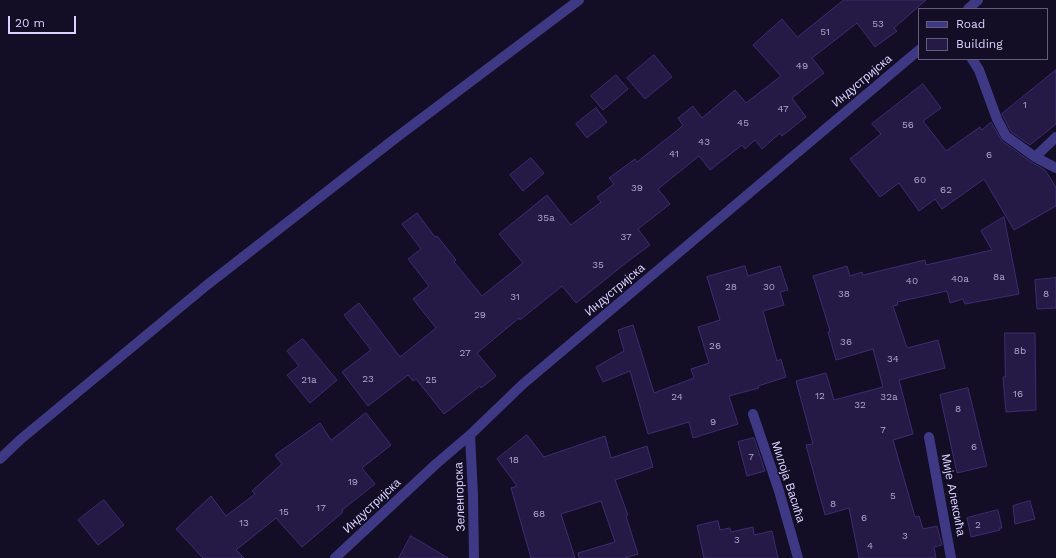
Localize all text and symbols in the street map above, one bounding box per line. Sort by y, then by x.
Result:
scale bar [10,8,78,34]
legend [918,8,1048,60]
text: 20 m [15,16,45,30]
text: Road [956,17,985,31]
house number: 53 [872,18,884,30]
house number: 51 [820,26,830,38]
text: Building [956,37,1003,51]
street label: Индустријска [829,52,895,110]
house number: 49 [796,60,808,72]
house number: 1 [1023,99,1027,111]
house number: 47 [777,103,789,115]
house number: 45 [737,117,749,129]
house number: 56 [902,119,914,131]
house number: 43 [698,136,710,148]
house number: 41 [669,148,679,160]
house number: 6 [986,149,992,161]
house number: 60 [914,174,926,186]
house number: 39 [631,182,643,194]
house number: 62 [940,184,952,196]
house number: 35a [537,212,555,224]
house number: 37 [620,231,632,243]
house number: 35 [592,259,604,271]
street label: Индустријска [582,261,648,319]
house number: 8a [993,271,1005,283]
house number: 40a [951,273,969,285]
house number: 40 [906,275,918,287]
house number: 28 [725,281,737,293]
house number: 30 [763,281,775,293]
house number: 38 [838,288,850,300]
house number: 8 [1043,288,1049,300]
house number: 31 [510,291,520,303]
house number: 29 [474,309,486,321]
house number: 36 [840,336,852,348]
house number: 26 [709,340,721,352]
house number: 8b [1014,345,1026,357]
house number: 27 [459,347,471,359]
house number: 34 [887,353,899,365]
house number: 23 [362,373,374,385]
house number: 21a [301,374,317,386]
house number: 25 [425,374,437,386]
house number: 16 [1013,388,1023,400]
house number: 12 [815,390,825,402]
house number: 24 [671,391,683,403]
house number: 32a [880,391,898,403]
house number: 32 [854,399,866,411]
house number: 8 [955,403,961,415]
house number: 9 [710,416,716,428]
house number: 7 [880,424,886,436]
street label: Милоја Васића [768,440,808,524]
house number: 6 [971,441,977,453]
house number: 7 [748,451,754,463]
street label: Мије Алексића [938,453,968,537]
house number: 18 [509,454,519,466]
street label: Зеленгорска [452,462,468,532]
street label: Индустријска [340,476,404,536]
house number: 19 [348,476,358,488]
house number: 5 [890,490,896,502]
house number: 8 [830,498,836,510]
house number: 17 [316,502,326,514]
house number: 15 [279,506,289,518]
house number: 68 [533,508,545,520]
house number: 6 [861,512,867,524]
house number: 13 [239,517,249,529]
house number: 2 [975,519,981,531]
house number: 3 [902,530,908,542]
house number: 3 [734,534,740,546]
house number: 4 [867,540,873,552]

